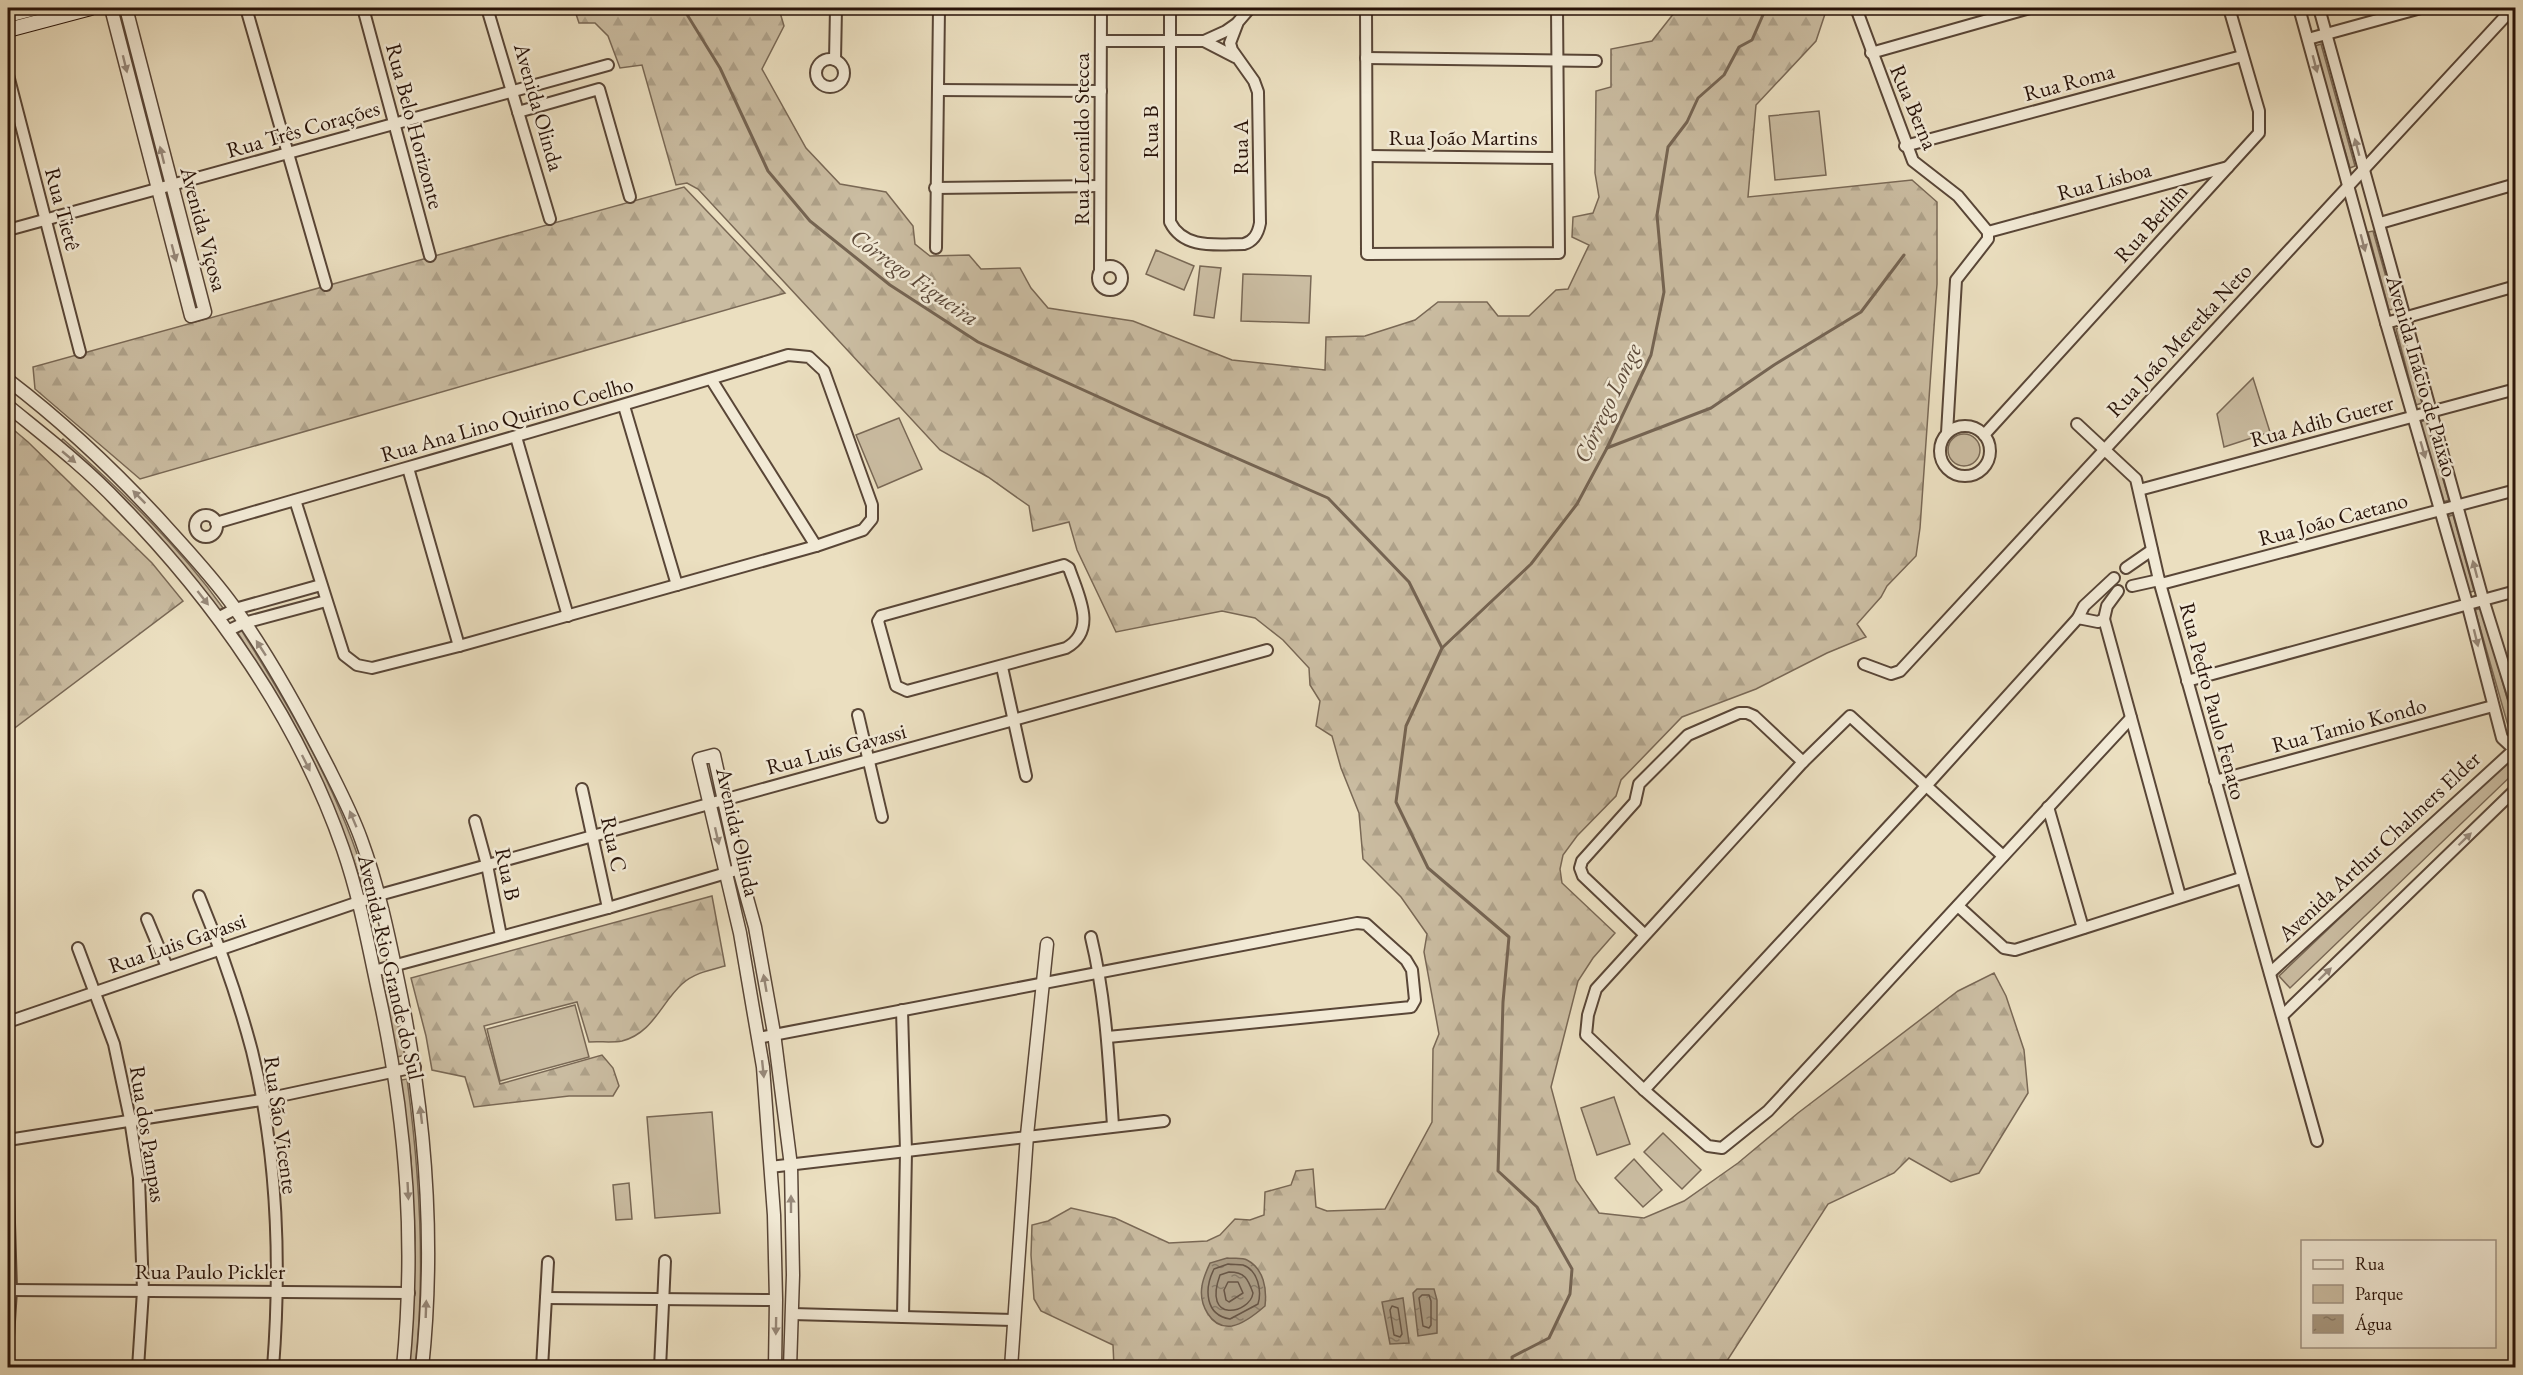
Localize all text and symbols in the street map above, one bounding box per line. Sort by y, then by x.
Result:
street label: Avenida Olinda [507,39,571,174]
street label: Rua Belo Horizonte [379,40,451,212]
street label: Rua Leonildo Stecca [1067,52,1096,225]
one-way arrow [121,55,131,73]
one-way arrow [2311,55,2320,73]
street label: Rua Roma [2020,56,2118,108]
street label: Rua Berna [1883,60,1945,154]
street label: Rua Três Corações [223,93,383,165]
street label: Rua B [1136,105,1165,159]
street label: Rua A [1226,118,1255,175]
street label: Rua João Martins [1389,123,1538,152]
one-way arrow [2352,137,2361,155]
one-way arrow [157,145,167,164]
street label: Rua Lisboa [2054,154,2154,207]
street label: Avenida Viçosa [173,163,235,295]
street label: Rua Tietê [38,164,88,254]
street label: Rua Berlim [2108,177,2194,269]
water label: Córrego Figueira [845,221,985,333]
one-way arrow [2359,234,2369,252]
one-way arrow [170,244,179,262]
street label: Rua João Meretka Neto [2100,257,2258,423]
street label: Avenida Inácio de Paixão [2379,271,2465,480]
water label: Córrego Longe [1566,338,1649,468]
street label: Rua Ana Lino Quirino Coelho [377,369,637,469]
street label: Rua Adib Guerer [2247,388,2398,454]
one-way arrow [2419,441,2428,459]
one-way arrow [61,450,77,463]
street label: Rua João Caetano [2255,485,2411,553]
one-way arrow [132,490,146,504]
one-way arrow [2469,560,2479,578]
one-way arrow [196,590,209,606]
street label: Rua Pedro Paulo Fenato [2173,599,2253,803]
one-way arrow [2472,629,2482,647]
one-way arrow [256,640,267,656]
street label: Rua Tamio Kondo [2268,690,2430,760]
street label: Rua Luis Gavassi [763,716,909,782]
street label: Avenida Arthur Chalmers Elder [2271,744,2487,948]
one-way arrow [301,755,311,772]
street label: Avenida Olinda [709,764,767,900]
one-way arrow [348,810,358,828]
street label: Rua C [594,814,634,874]
one-way arrow [712,827,722,846]
one-way arrow [2457,832,2471,846]
street label: Rua B [488,845,528,903]
street label: Avenida Rio Grande do Sul [351,850,431,1083]
street label: Rua Luis Gavassi [104,906,250,980]
one-way arrow [2317,968,2331,982]
one-way arrow [760,973,769,992]
street label: Rua São Vicente [257,1054,305,1196]
one-way arrow [758,1059,768,1078]
street label: Rua dos Pampas [123,1064,173,1204]
one-way arrow [416,1105,426,1124]
one-way arrow [403,1181,412,1200]
one-way arrow [786,1195,796,1214]
legend [2301,1240,2496,1348]
text: Rua [2355,1252,2385,1275]
street label: Rua Paulo Pickler [135,1257,286,1286]
text: Parque [2355,1282,2403,1305]
one-way arrow [422,1300,431,1319]
text: Água [2354,1312,2393,1335]
one-way arrow [771,1317,781,1336]

